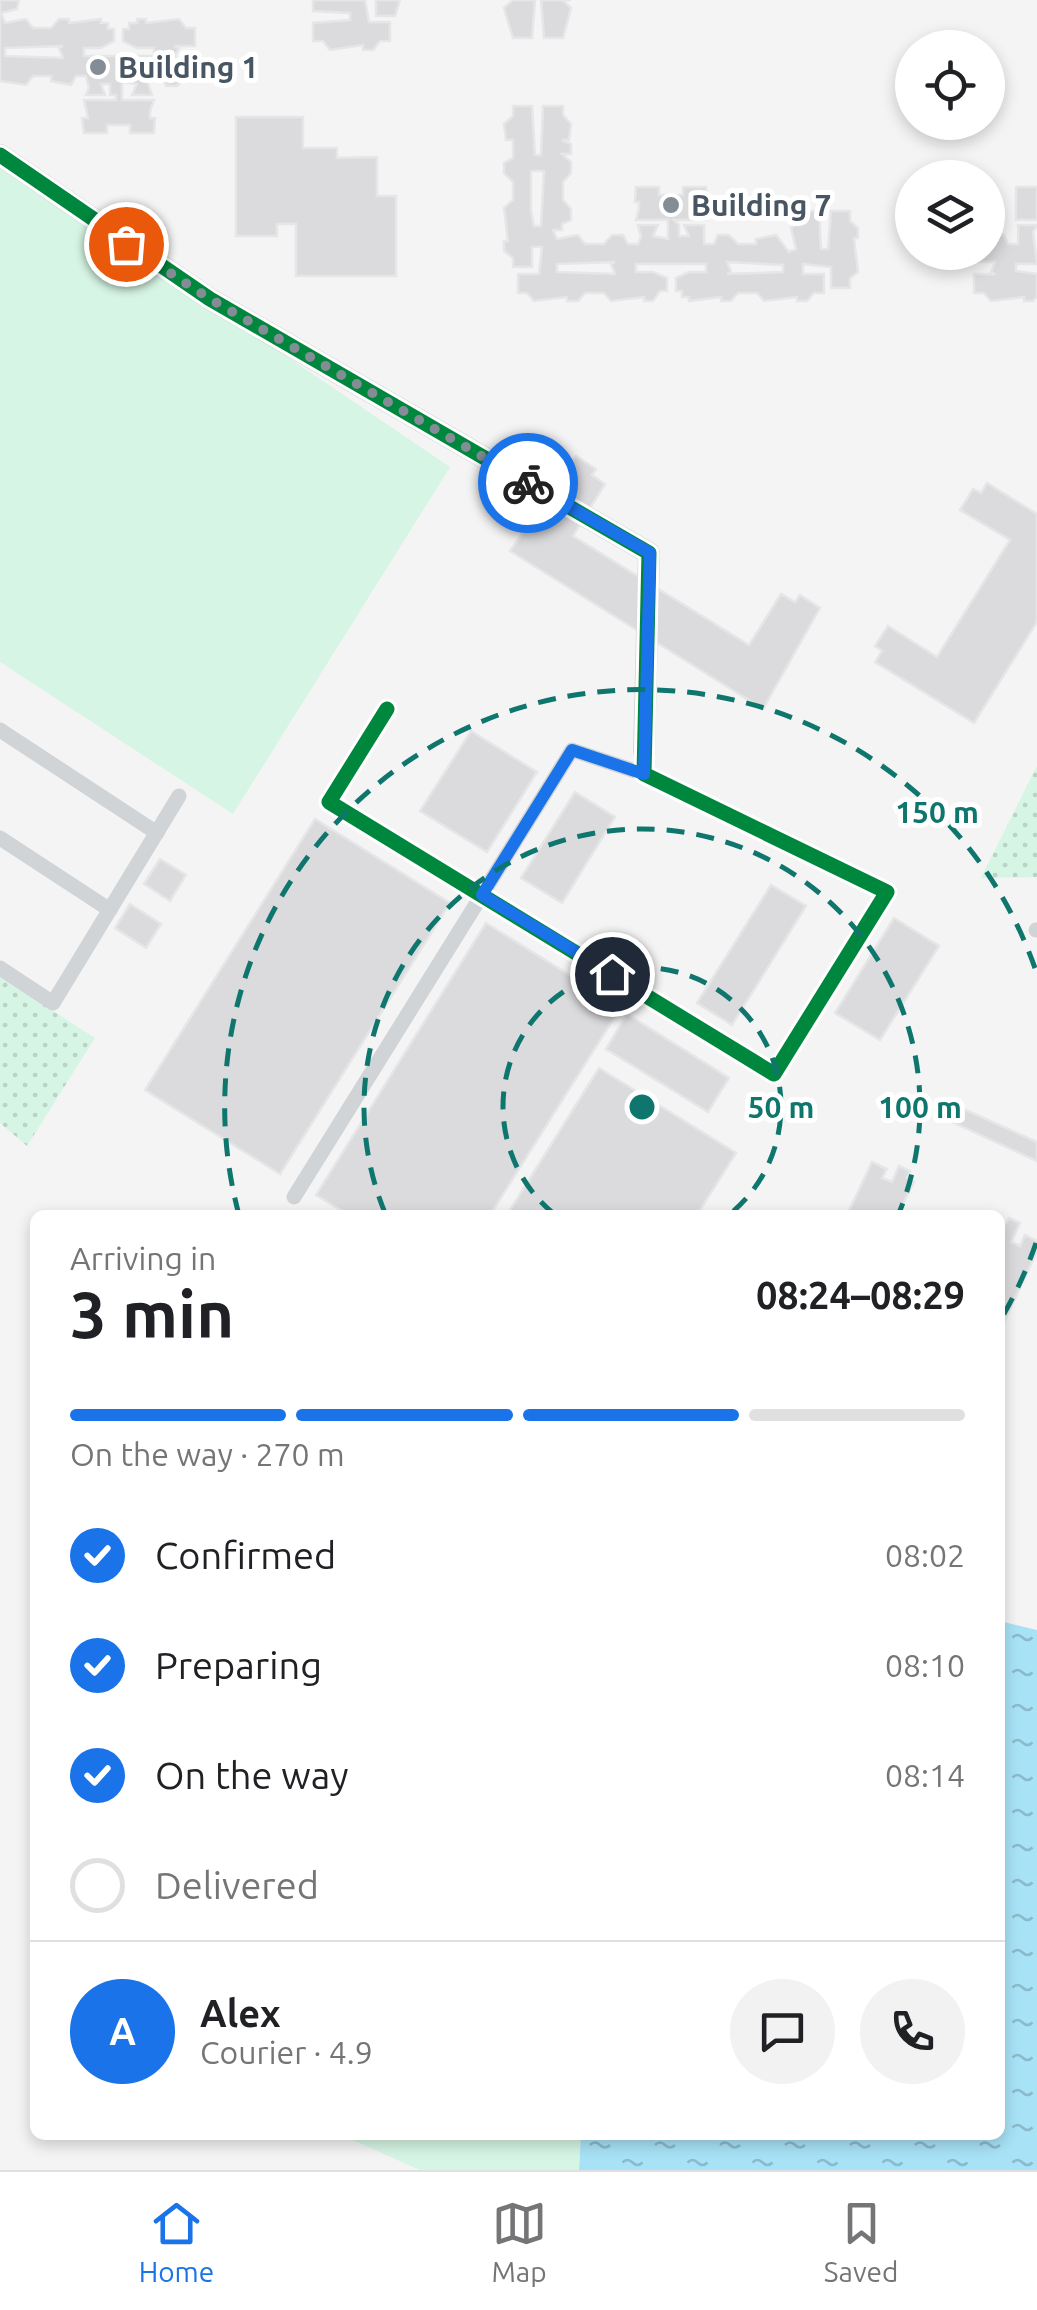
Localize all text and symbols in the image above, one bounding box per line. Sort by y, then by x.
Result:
map controls [895,30,1005,270]
button: locate [895,30,1005,140]
place label: Building 1 [118,50,258,84]
marker: Building 1 [87,56,109,78]
button: layers [895,160,1005,270]
place label: Building 7 [691,188,831,222]
marker: Building 7 [660,194,682,216]
pin [84,202,169,287]
icon: bag [99,217,154,272]
courier [478,433,578,533]
icon: bike [501,456,556,511]
text: 150 m [895,795,979,829]
pin [570,932,655,1017]
icon: home [585,947,640,1002]
centre of rings [624,1089,660,1125]
text: 50 m [748,1090,814,1124]
text: 100 m [878,1090,962,1124]
text: Arriving in [70,1240,216,1276]
text: 08:24–08:29 [756,1274,965,1316]
text: 3 min [70,1277,234,1350]
text: On the way · 270 m [70,1436,345,1472]
icon: check [70,1528,125,1583]
text: Confirmed [155,1534,336,1576]
text: 08:02 [885,1537,965,1573]
icon: check [70,1638,125,1693]
text: Preparing [155,1644,322,1686]
text: 08:10 [885,1647,965,1683]
icon: check [70,1748,125,1803]
text: On the way [155,1754,348,1796]
text: 08:14 [885,1757,965,1793]
text: Delivered [155,1864,319,1906]
button: chat [730,1979,835,2084]
button: phone [860,1979,965,2084]
text: Alex [200,1992,281,2034]
text: A [109,2010,136,2052]
text: Courier · 4.9 [200,2034,373,2070]
tab: Home [139,2196,214,2287]
tab: Map [491,2196,547,2287]
tab: Saved [824,2196,898,2287]

